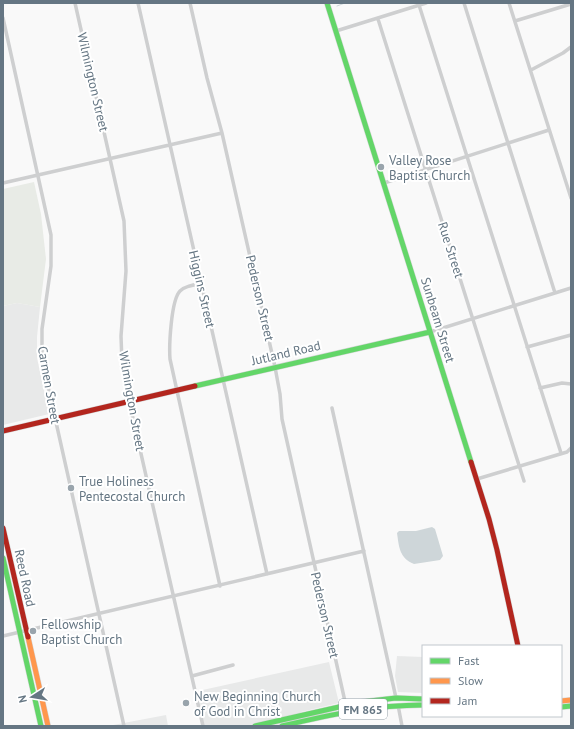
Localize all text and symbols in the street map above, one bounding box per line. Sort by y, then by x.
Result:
street label: Wilmington Street [73,31,113,134]
place label: Valley Rose Baptist Church [388,152,470,184]
marker: Valley Rose Baptist Church [376,162,386,172]
street label: Rue Street [434,220,468,281]
street label: Higgins Street [185,249,219,330]
street label: Pederson Street [242,253,278,343]
street label: Sunbeam Street [417,275,459,365]
street label: Jutland Road [249,337,322,369]
street label: Carmen Street [34,345,64,426]
street label: Wilmington Street [115,350,149,453]
place label: True Holiness Pentecostal Church [79,473,185,505]
marker: True Holiness Pentecostal Church [66,483,76,493]
street label: Reed Road [11,548,39,608]
street label: Pederson Street [307,570,343,660]
place label: Fellowship Baptist Church [41,616,122,648]
marker: Fellowship Baptist Church [28,626,38,636]
legend [422,645,562,717]
text: Fast [458,653,479,668]
text: Slow [458,673,483,688]
north arrow [12,677,52,717]
place label: New Beginning Church of God in Christ [194,688,321,720]
text: Jam [457,693,477,708]
text: N [15,694,30,704]
marker: New Beginning Church of God in Christ [181,698,191,708]
road number: FM 865 [339,699,387,719]

